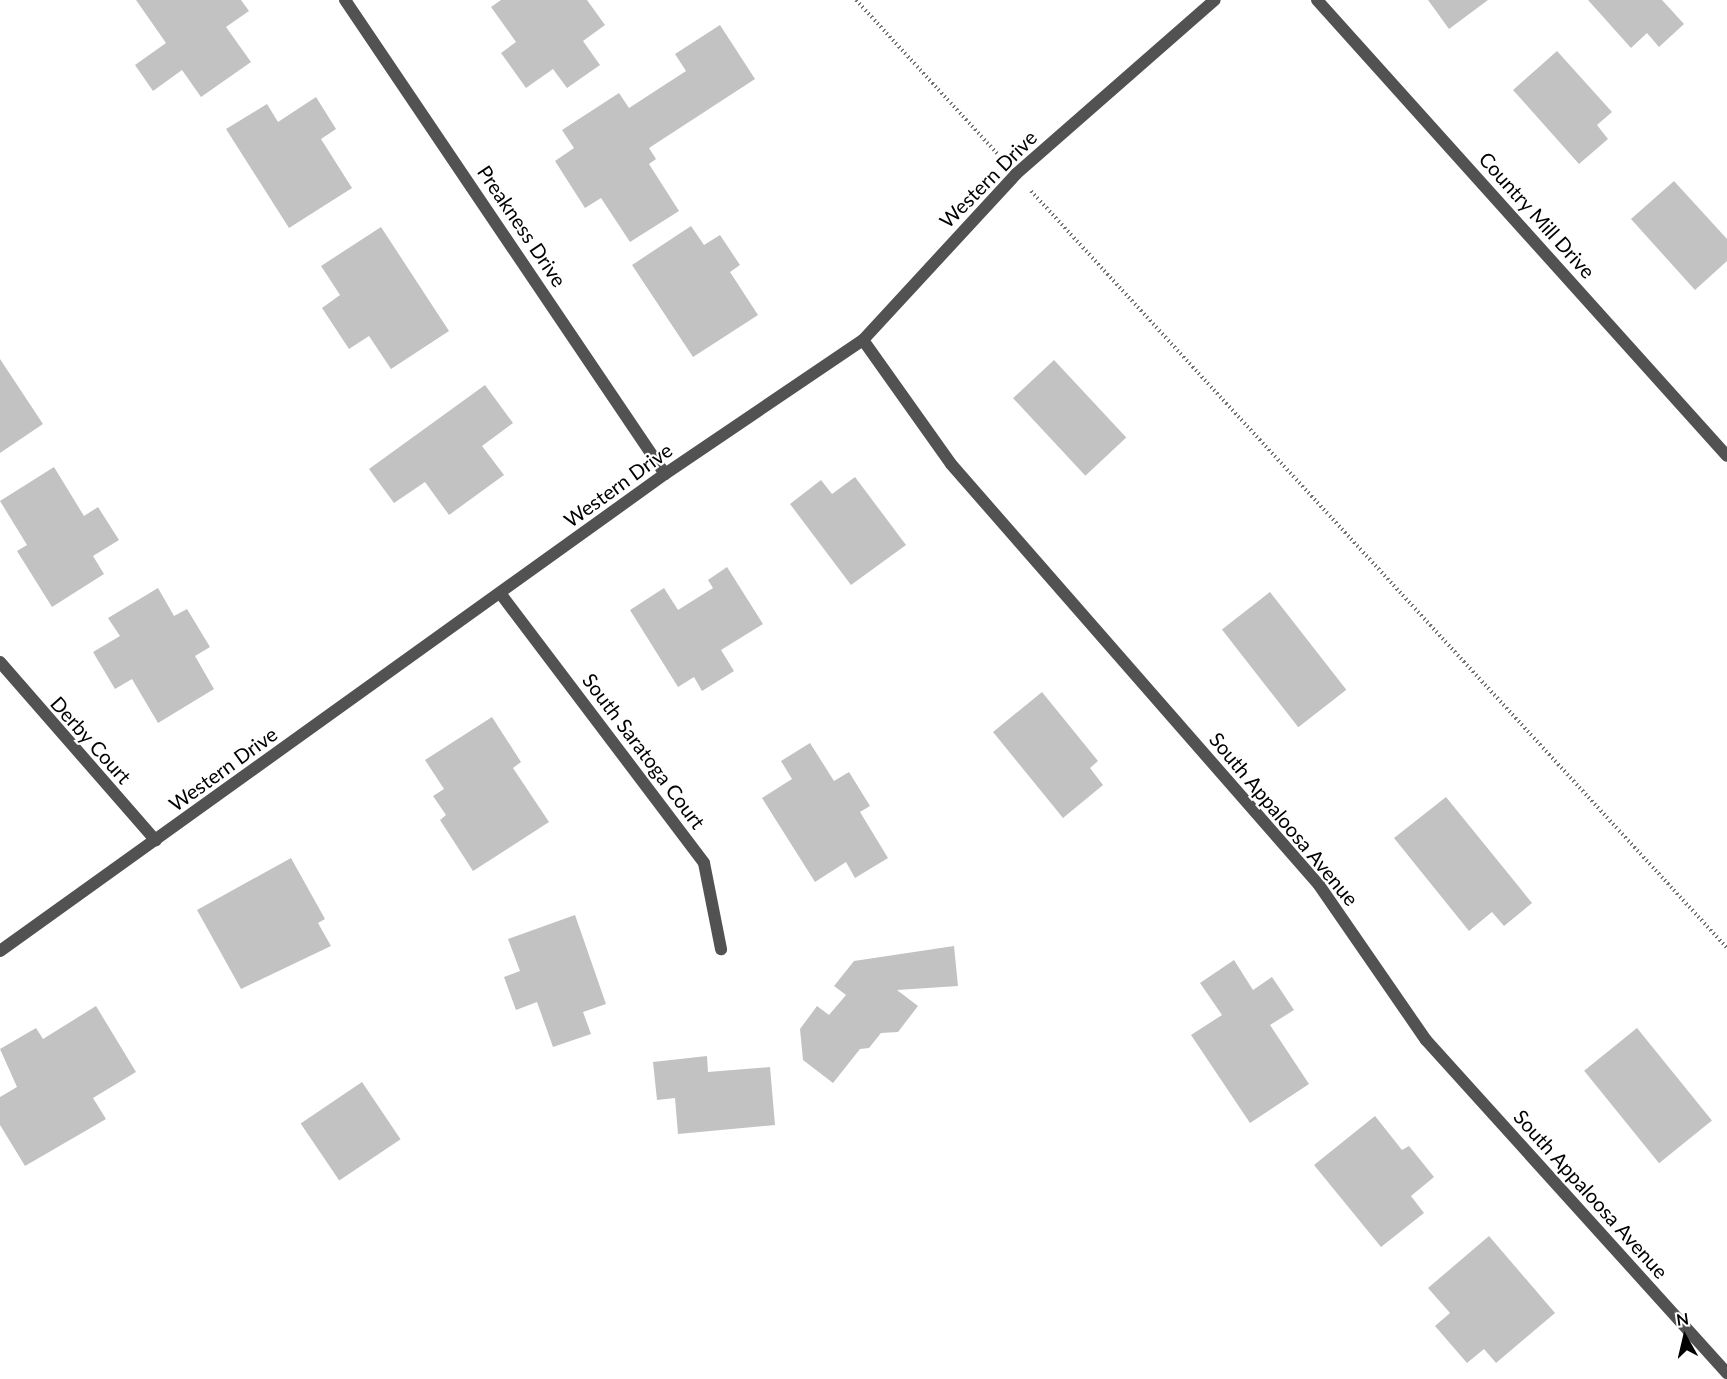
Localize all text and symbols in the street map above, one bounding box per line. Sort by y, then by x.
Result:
street label: Western Drive [934,125,1042,233]
street label: Country Mill Drive [1474,147,1600,283]
street label: Preakness Drive [473,161,571,291]
street label: Western Drive [559,438,677,532]
street label: South Saratoga Court [578,669,710,833]
street label: Derby Court [45,691,137,789]
street label: Western Drive [164,722,282,816]
street label: South Appaloosa Avenue [1204,727,1364,911]
street label: South Appaloosa Avenue [1509,1104,1673,1284]
north arrow [1655,1307,1715,1367]
text: N [1675,1308,1690,1329]

